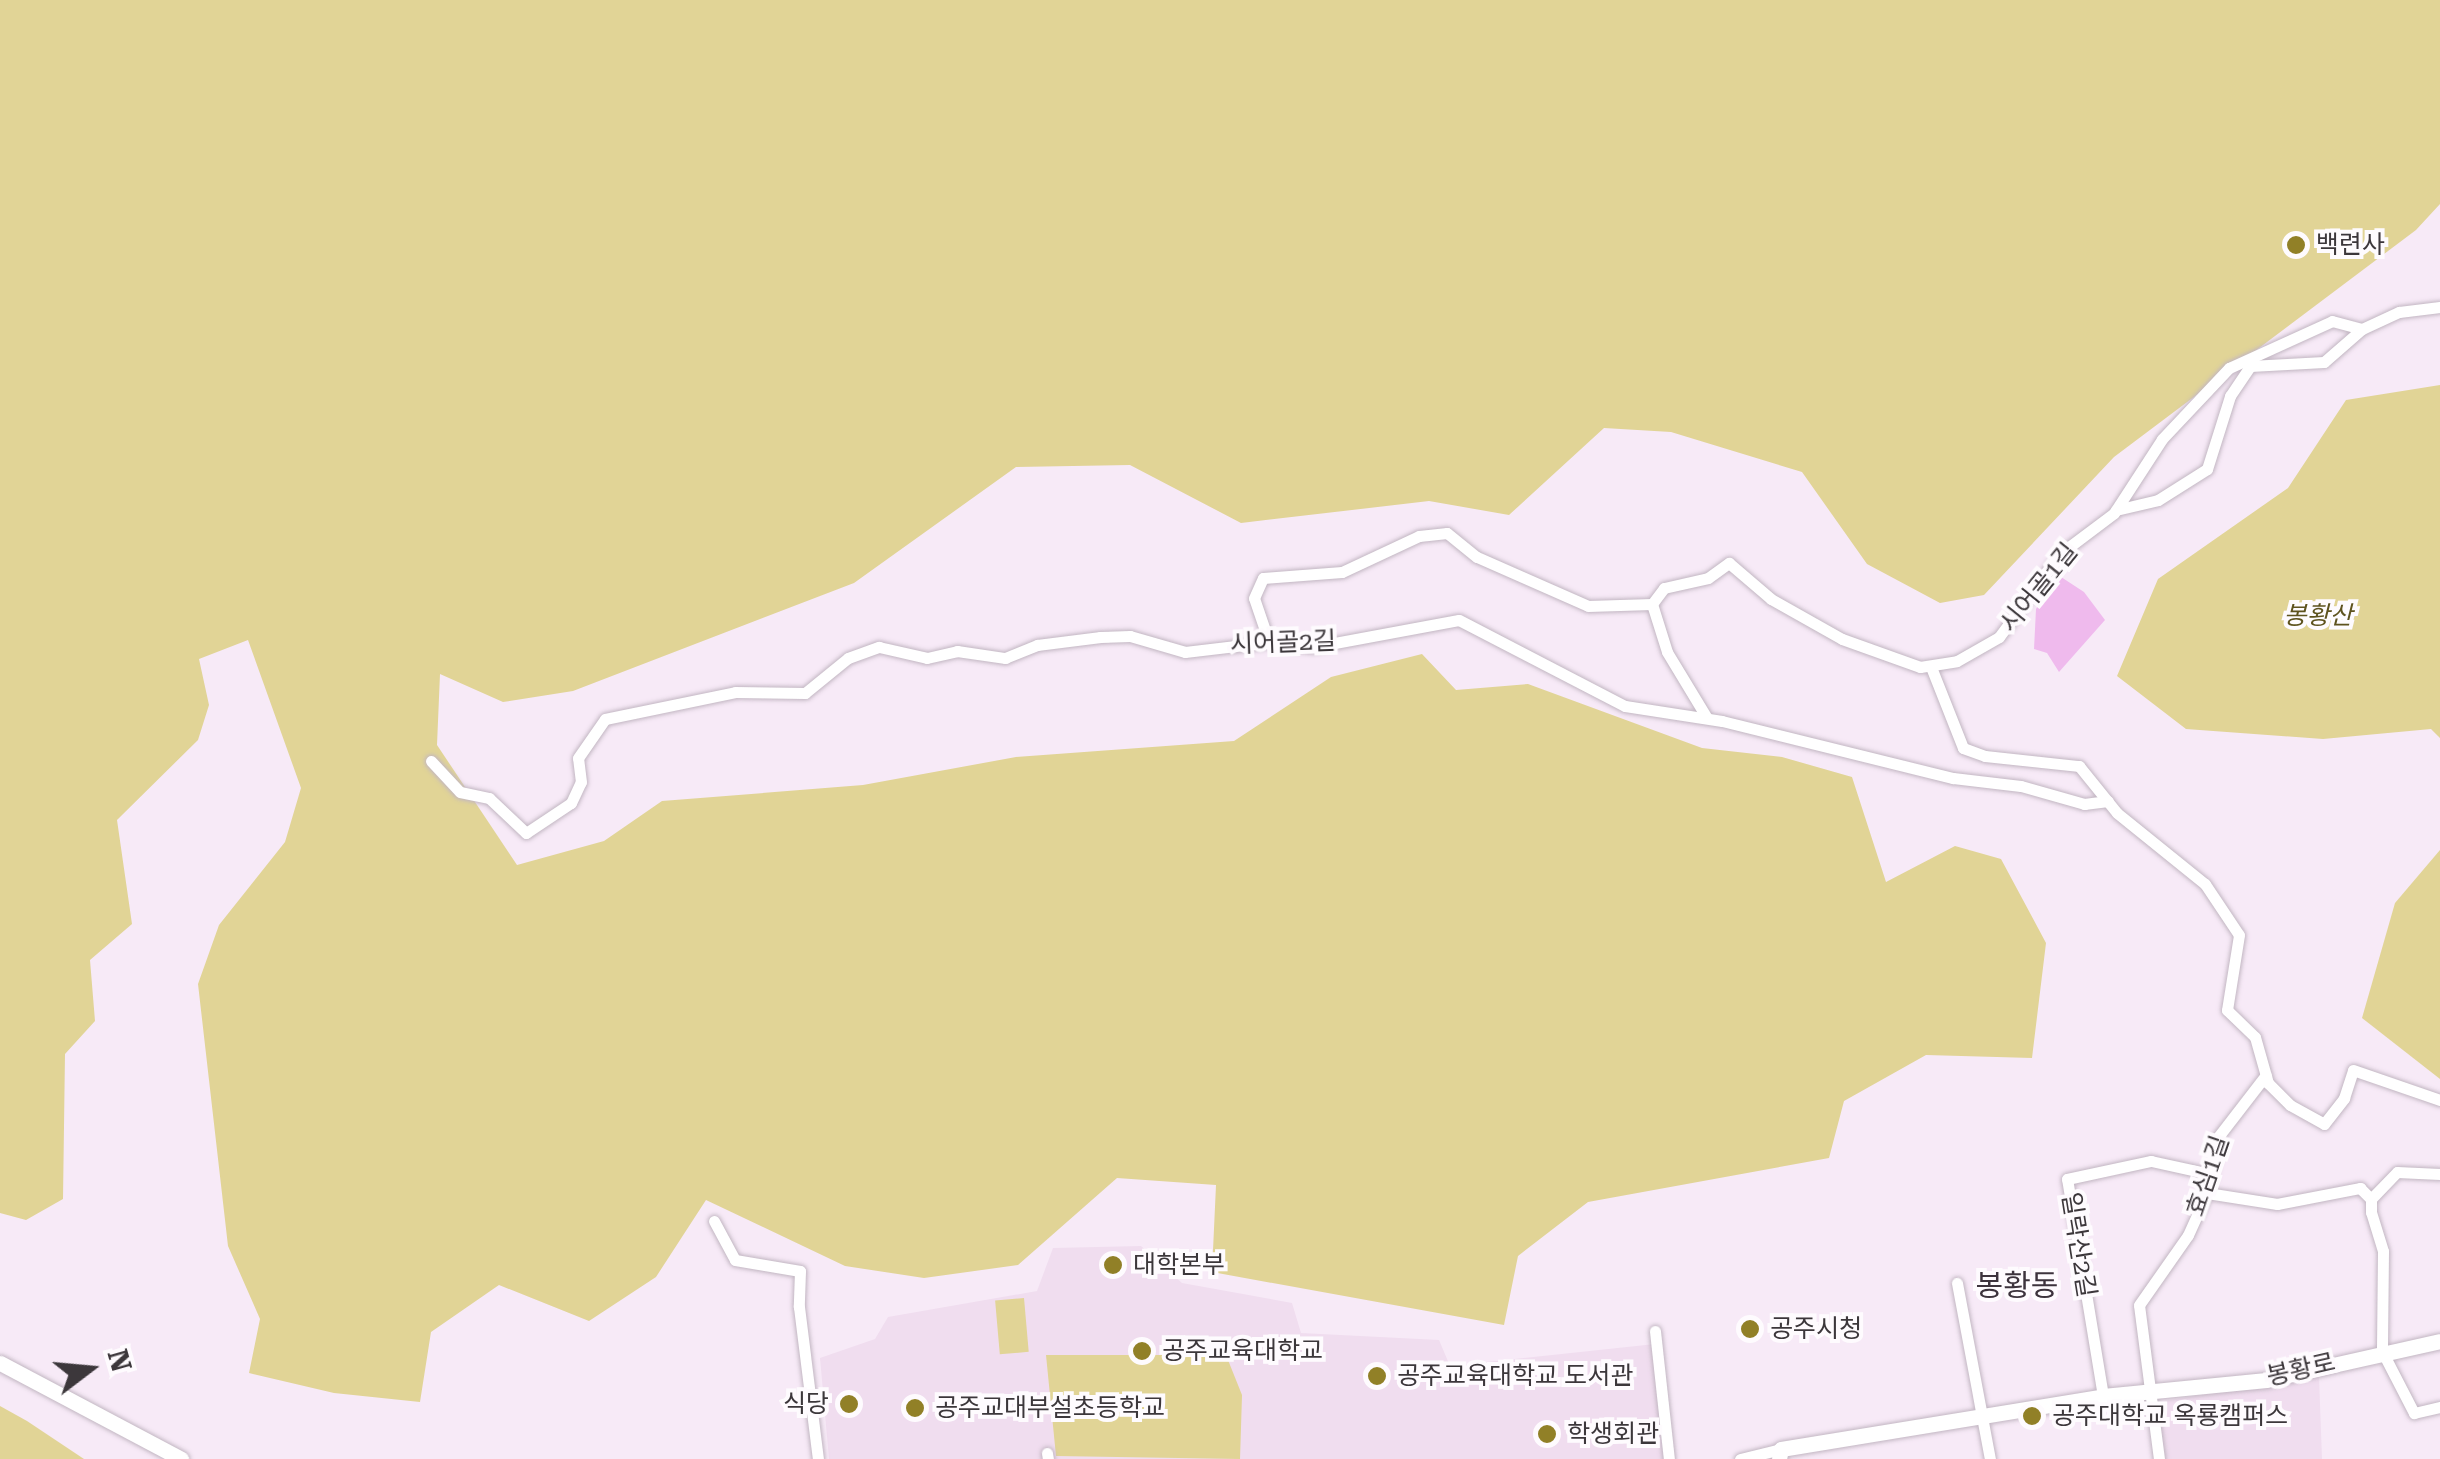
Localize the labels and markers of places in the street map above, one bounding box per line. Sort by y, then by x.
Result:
place label: 백련사 [2316,230,2385,260]
marker: 백련사 [2285,234,2307,256]
place label: 대학본부 [1133,1250,1225,1280]
marker: 대학본부 [1102,1254,1124,1276]
place label: 공주시청 [1770,1314,1862,1344]
marker: 공주시청 [1739,1318,1761,1340]
place label: 공주교육대학교 [1162,1336,1323,1366]
marker: 공주교육대학교 [1131,1340,1153,1362]
place label: 공주교육대학교 도서관 [1397,1361,1633,1391]
marker: 공주교육대학교 도서관 [1366,1365,1388,1387]
place label: 식당 [783,1389,829,1419]
marker: 식당 [838,1393,860,1415]
place label: 공주교대부설초등학교 [935,1393,1165,1423]
marker: 공주교대부설초등학교 [904,1397,926,1419]
place label: 공주대학교 옥룡캠퍼스 [2052,1401,2288,1431]
marker: 공주대학교 옥룡캠퍼스 [2021,1405,2043,1427]
place label: 학생회관 [1567,1419,1659,1449]
marker: 학생회관 [1536,1423,1558,1445]

